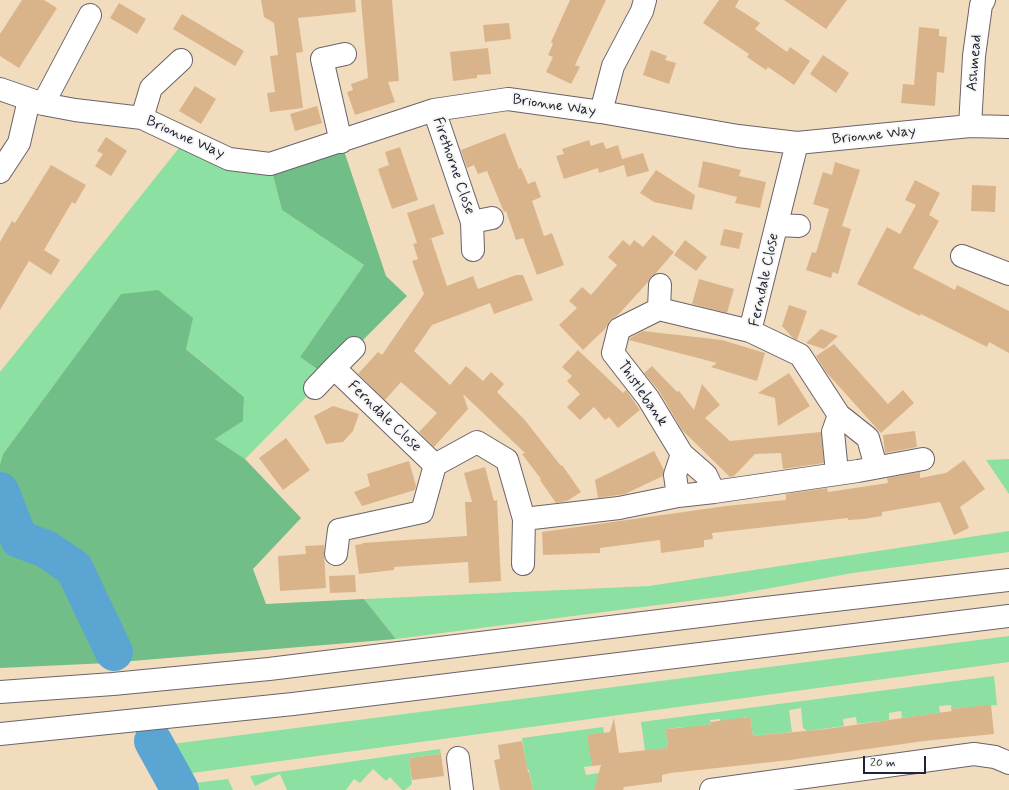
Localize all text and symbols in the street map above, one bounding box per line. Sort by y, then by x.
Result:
street label: Ashmead [964,34,986,92]
street label: Brionne Way [511,91,597,121]
street label: Brionne Way [143,113,227,163]
street label: Firethorne Close [428,115,478,217]
street label: Brionne Way [831,123,917,149]
street label: Ferndale Close [746,232,784,328]
street label: Thistlebank [613,358,671,430]
street label: Ferndale Close [344,377,424,457]
scale bar [865,748,928,774]
text: 20 m [870,755,896,771]

